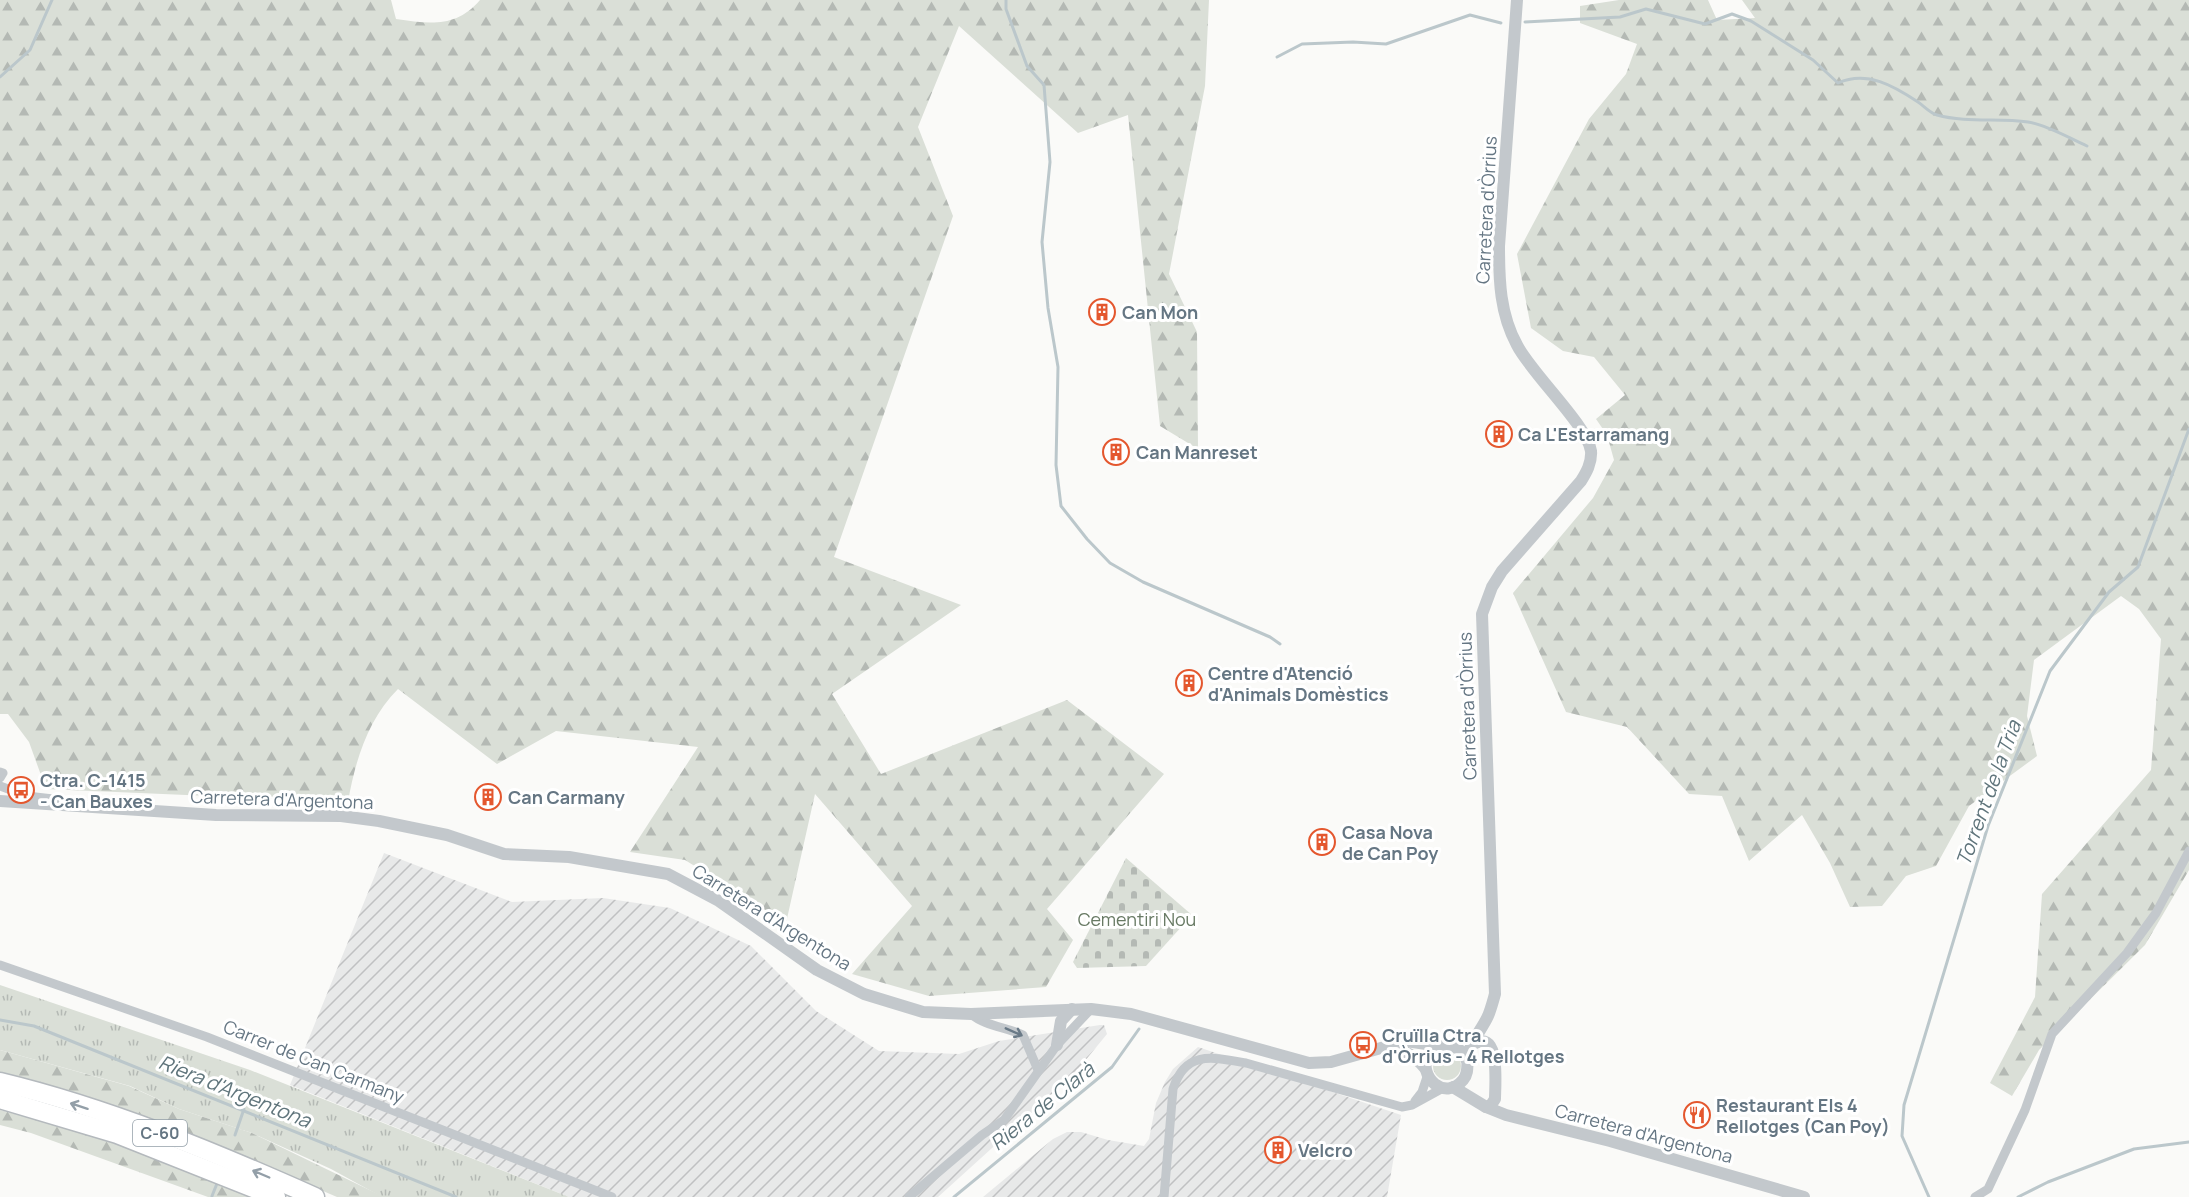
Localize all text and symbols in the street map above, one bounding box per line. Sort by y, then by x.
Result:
street label: Carretera d'Òrrius [1470,135,1502,285]
building icon: Can Mon [1087,297,1117,327]
place label: Can Mon [1122,300,1198,324]
building icon: Ca L'Estarramang [1484,419,1514,449]
place label: Ca L'Estarramang [1518,422,1669,446]
building icon: Can Manreset [1101,437,1131,467]
place label: Can Manreset [1136,440,1258,464]
street label: Carretera d'Òrrius [1452,632,1482,780]
place label: Centre d'Atenció d'Animals Domèstics [1208,661,1389,706]
building icon: Centre d'Atenció d'Animals Domèstics [1174,668,1204,698]
water label: Torrent de la Tria [1949,716,2027,869]
place label: Ctra. C-1415 - Can Bauxes [40,768,153,813]
bus stop icon: Ctra. C-1415 - Can Bauxes [6,775,36,805]
building icon: Can Carmany [473,782,503,812]
street label: Carretera d'Argentona [190,784,374,814]
place label: Can Carmany [508,785,625,809]
place label: Casa Nova de Can Poy [1342,820,1438,865]
building icon: Casa Nova de Can Poy [1307,827,1337,857]
street label: Carretera d'Argentona [688,858,856,976]
park label: Cementiri Nou [1078,907,1196,931]
street label: Carrer de Can Carmany [220,1014,408,1108]
place label: Cruïlla Ctra. d'Òrrius - 4 Rellotges [1382,1023,1565,1068]
one-way arrow [1004,1026,1022,1038]
bus stop icon: Cruïlla Ctra. d'Òrrius - 4 Rellotges [1348,1030,1378,1060]
water label: Riera d'Argentona [155,1048,316,1134]
water label: Riera de Clarà [984,1055,1100,1156]
place label: Restaurant Els 4 Rellotges (Can Poy) [1716,1093,1890,1138]
street label: Carretera d'Argentona [1553,1098,1735,1168]
one-way arrow [70,1099,89,1110]
restaurant icon: Restaurant Els 4 Rellotges (Can Poy) [1682,1100,1712,1130]
road number: C-60 [133,1120,187,1146]
building icon: Velcro [1263,1135,1293,1165]
place label: Velcro [1298,1138,1353,1162]
one-way arrow [253,1168,271,1179]

